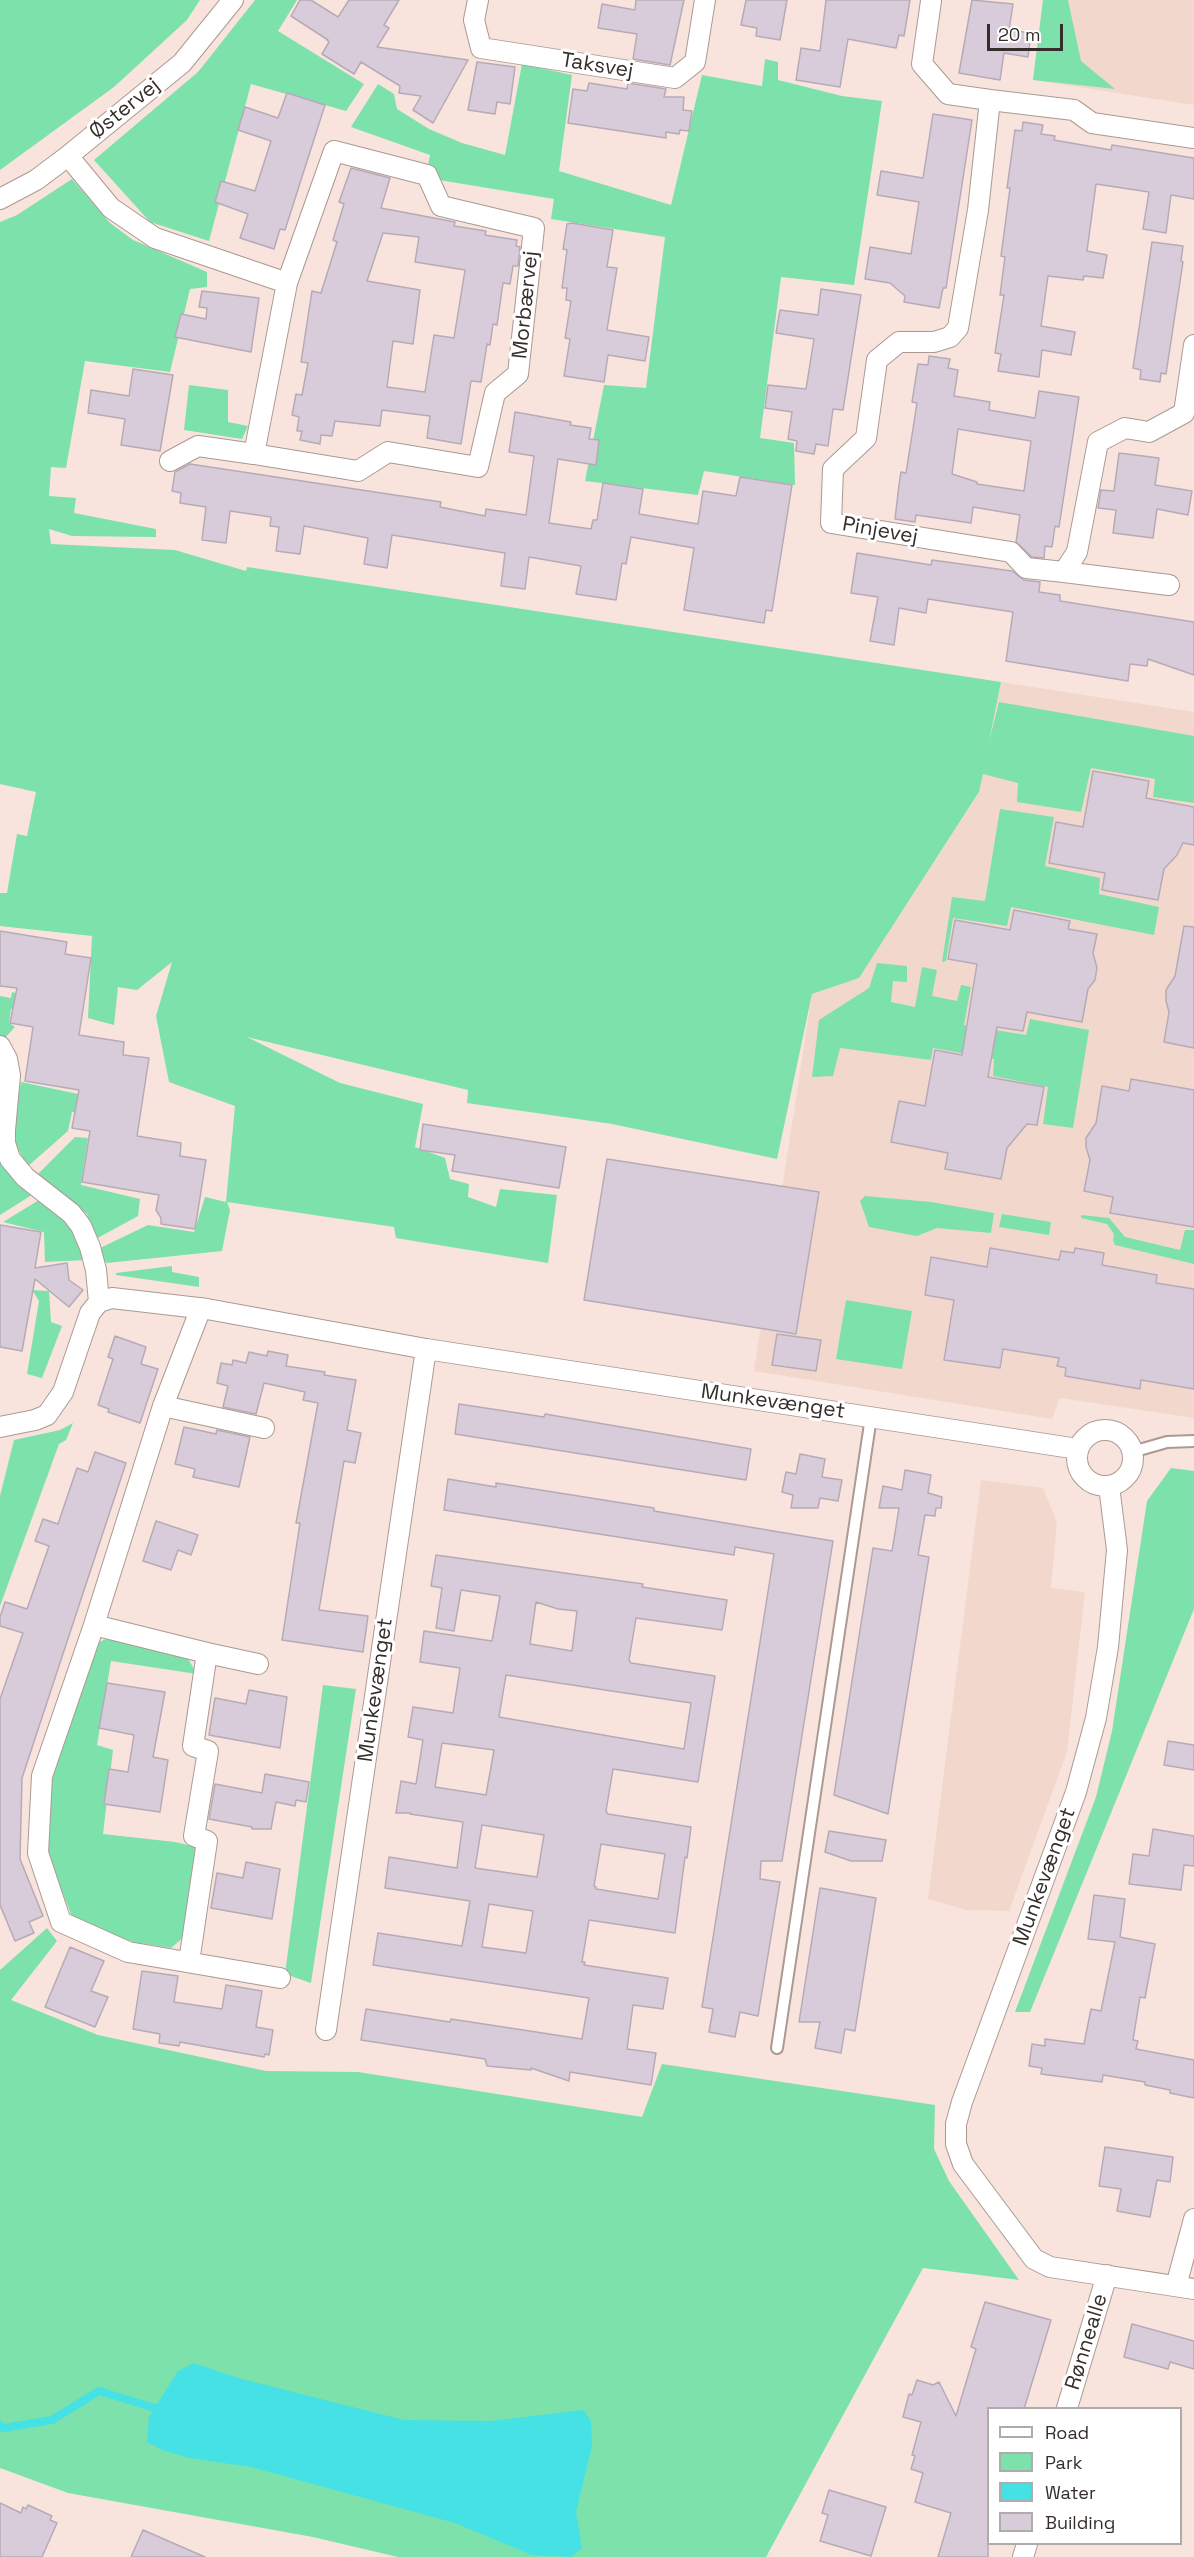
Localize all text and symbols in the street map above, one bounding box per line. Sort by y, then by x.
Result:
scale bar [990,12,1066,50]
text: 20 m [998,23,1041,46]
street label: Taksvej [559,48,635,84]
street label: Østervej [85,73,165,145]
street label: Morbærvej [508,250,544,360]
street label: Pinjevej [840,512,920,550]
street label: Munkevænget [699,1379,847,1425]
street label: Munkevænget [353,1616,399,1764]
street label: Munkevænget [1008,1805,1082,1949]
street label: Rønnealle [1060,2291,1114,2393]
legend [987,2407,1182,2545]
text: Road [1045,2421,1089,2444]
text: Park [1045,2451,1082,2474]
text: Water [1045,2481,1096,2504]
text: Building [1045,2511,1115,2534]

